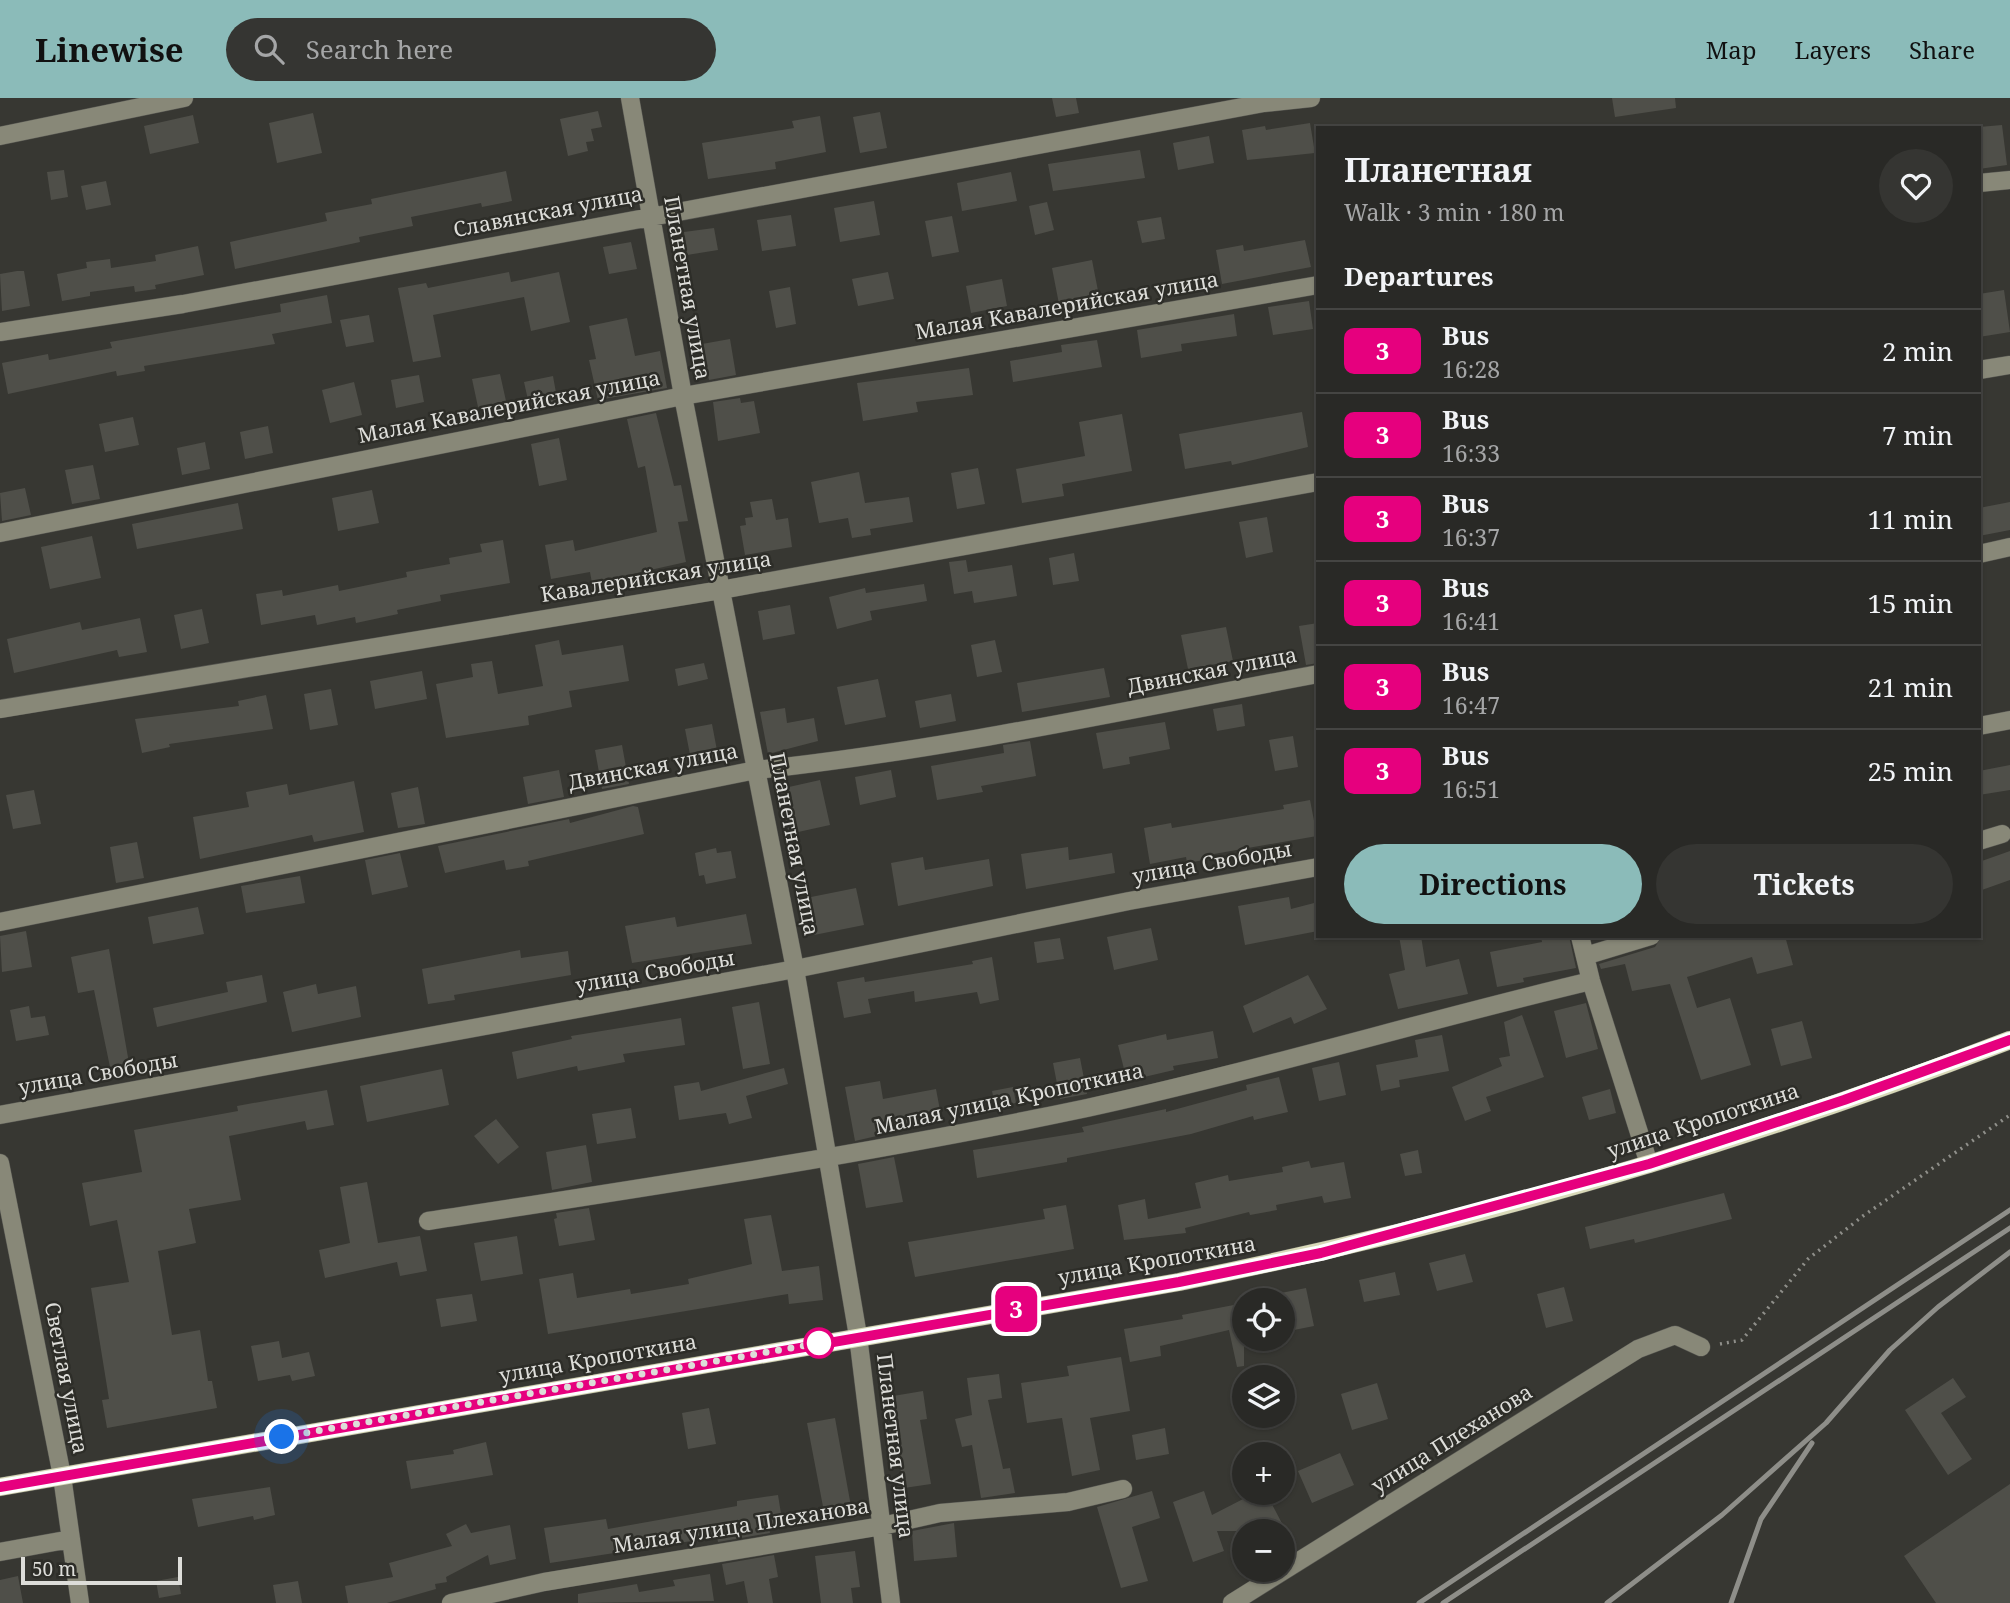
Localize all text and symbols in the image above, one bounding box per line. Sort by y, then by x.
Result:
search box [226,18,716,81]
text: Linewise [35,27,184,72]
icon: search [250,30,288,68]
text: Search here [306,31,453,67]
text: Map [1706,33,1757,66]
text: Layers [1795,33,1871,66]
text: Share [1909,33,1975,66]
text: Планетная [1344,147,1532,192]
button: heart [1879,149,1953,223]
street label: Славянская улица [451,179,645,243]
street label: Планетная улица [658,194,718,382]
text: Walk · 3 min · 180 m [1344,196,1564,228]
text: Departures [1344,258,1494,294]
street label: Малая Кавалерийская улица [913,265,1221,345]
text: Bus [1442,317,1489,353]
text: 2 min [1882,333,1953,369]
text: 3 [1376,334,1389,367]
text: 16:28 [1442,353,1500,385]
street label: Малая Кавалерийская улица [355,363,662,449]
text: Bus [1442,401,1489,437]
text: 7 min [1882,417,1953,453]
text: 3 [1376,418,1389,451]
text: 16:33 [1442,437,1500,469]
text: Bus [1442,485,1489,521]
text: 11 min [1868,501,1953,537]
text: 3 [1376,502,1389,535]
text: 16:37 [1442,521,1500,553]
street label: Кавалерийская улица [539,544,773,608]
text: Bus [1442,569,1489,605]
text: 15 min [1868,585,1953,621]
text: 3 [1376,586,1389,619]
text: 16:41 [1442,605,1500,637]
street label: Двинская улица [1124,640,1299,700]
text: Bus [1442,653,1489,689]
text: 21 min [1868,669,1953,705]
text: 3 [1376,670,1389,703]
text: 16:47 [1442,689,1500,721]
street label: Двинская улица [565,736,740,796]
text: Bus [1442,737,1489,773]
street label: Планетная улица [763,750,826,938]
text: 25 min [1868,753,1953,789]
text: 3 [1376,754,1389,787]
text: 16:51 [1442,773,1500,805]
street label: улица Свободы [1130,834,1294,890]
button: Directions [1344,844,1642,924]
button: Tickets [1656,844,1953,924]
street label: улица Свободы [573,943,737,999]
street label: улица Свободы [16,1045,180,1101]
street label: Малая улица Кропоткина [872,1056,1146,1140]
street label: улица Кропоткина [1603,1076,1802,1164]
street label: улица Кропоткина [1056,1229,1258,1291]
line badge: 3 [993,1286,1039,1332]
map controls [1232,1288,1295,1582]
button: locate [1232,1288,1295,1351]
text: 3 [1009,1292,1023,1325]
street label: Светлая улица [39,1300,95,1456]
street label: улица Кропоткина [497,1327,699,1389]
unlabelled marker [804,1328,834,1358]
street label: Планетная улица [871,1352,921,1540]
button: layers [1232,1365,1295,1428]
street label: улица Плеханова [1366,1377,1537,1499]
your location [264,1419,299,1454]
button: + [1232,1442,1295,1505]
street label: Малая улица Плеханова [611,1491,871,1559]
button: − [1232,1519,1295,1582]
scale bar [21,1554,182,1586]
text: 50 m [32,1556,76,1582]

